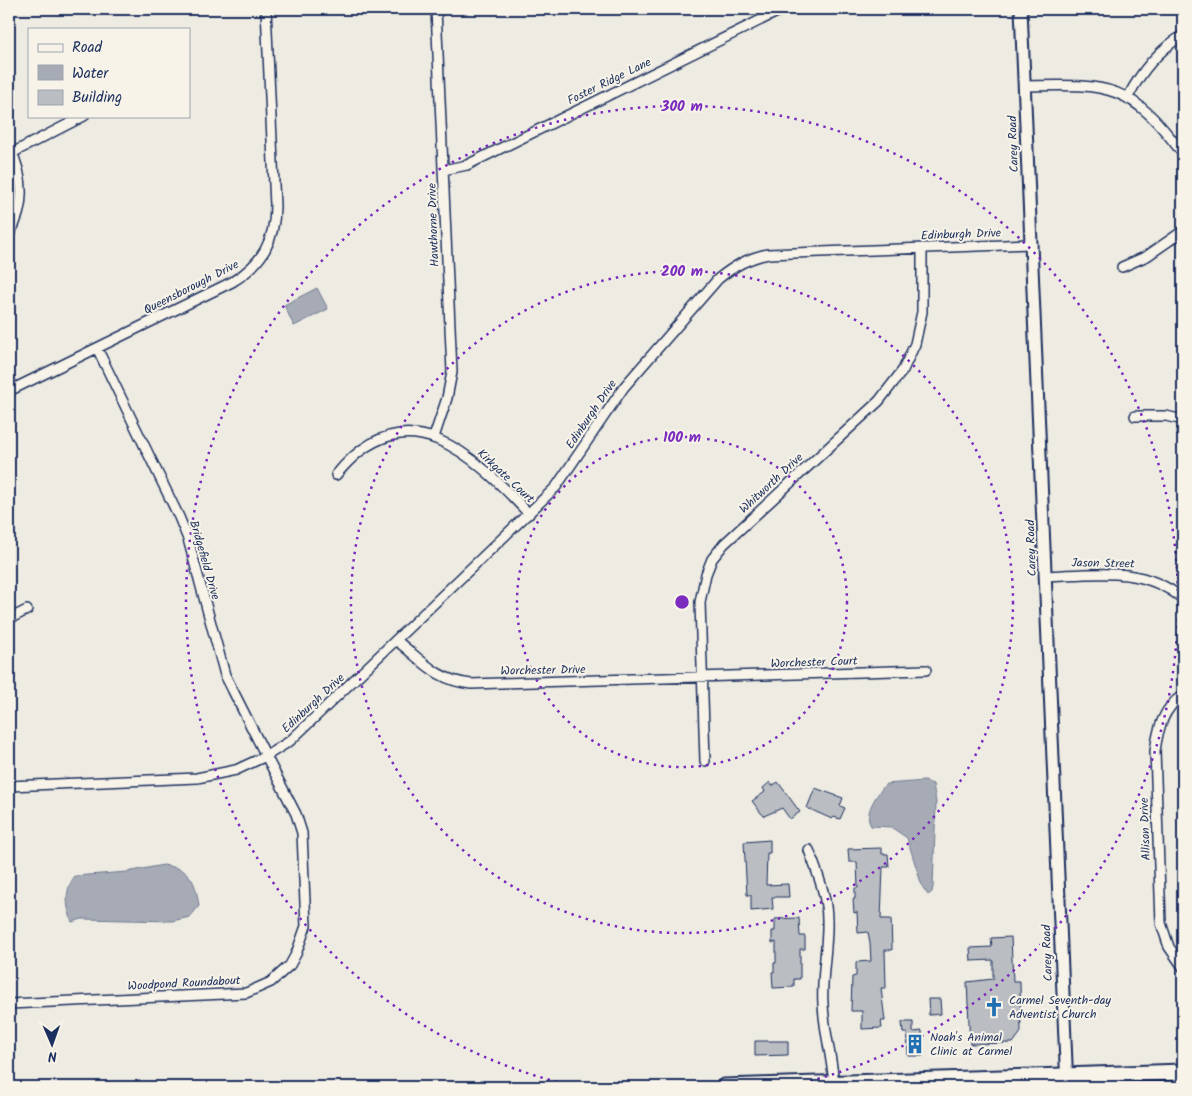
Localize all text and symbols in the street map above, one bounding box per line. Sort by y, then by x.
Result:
legend [28,28,190,118]
text: Road [72,36,103,60]
street label: Foster Ridge Lane [564,53,655,110]
text: Water [72,62,109,86]
text: Building [72,86,122,110]
text: 300 m [660,95,703,119]
street label: Carey Road [1003,114,1024,173]
street label: Hawthorne Drive [423,182,444,267]
street label: Edinburgh Drive [921,224,1002,245]
street label: Queensborough Drive [140,255,243,320]
text: 200 m [661,260,703,284]
street label: Edinburgh Drive [561,375,622,453]
text: 100 m [663,426,701,450]
street label: Kirkgate Court [473,445,539,508]
street label: Whitworth Drive [735,448,808,518]
street label: Bridgefield Drive [184,518,225,603]
street label: Carey Road [1021,518,1042,577]
street label: Jason Street [1071,553,1135,574]
centre of rings [673,593,691,611]
street label: Worchester Court [770,651,858,674]
street label: Worchester Drive [500,660,586,681]
street label: Edinburgh Drive [278,669,350,738]
street label: Allison Drive [1135,797,1156,861]
street label: Carey Road [1037,923,1058,982]
street label: Woodpond Roundabout [127,971,241,996]
place label: Carmel Seventh-day Adventist Church [1009,991,1111,1024]
church icon: Carmel Seventh-day Adventist Church [983,996,1005,1018]
north arrow [28,1018,78,1068]
place label: Noah's Animal Clinic at Carmel [930,1028,1012,1061]
building icon: Noah's Animal Clinic at Carmel [904,1033,926,1055]
text: N [47,1045,57,1067]

